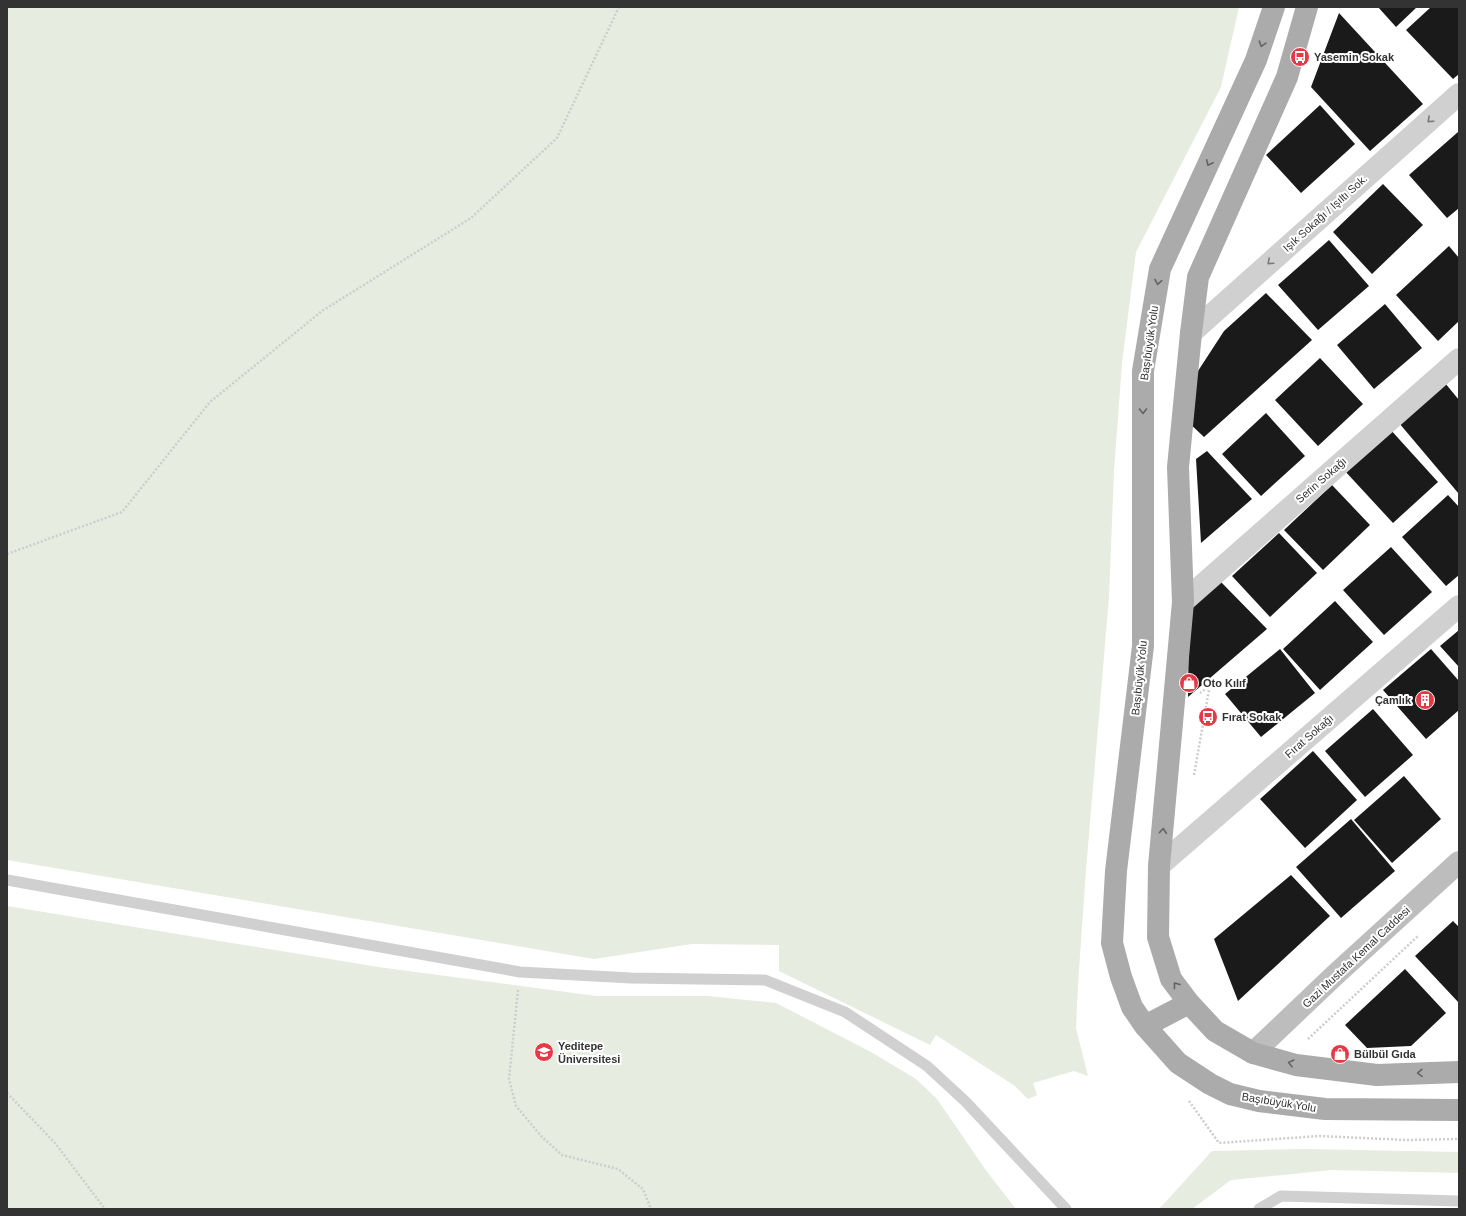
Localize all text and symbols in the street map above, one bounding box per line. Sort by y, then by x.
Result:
one-way arrow [1258,40,1267,47]
bus stop icon: Yasemin Sokak [1289,46,1311,68]
place label: Yasemin Sokak [1314,51,1395,63]
one-way arrow [1427,115,1435,122]
one-way arrow [1206,158,1214,166]
street label: Işık Sokağı / Işıltı Sok. [1281,172,1369,254]
one-way arrow [1267,257,1275,264]
one-way arrow [1154,279,1163,285]
street label: Başıbüyük Yolu [1138,305,1160,381]
one-way arrow [1139,408,1147,414]
street label: Serin Sokağı [1293,455,1349,505]
street label: Başıbüyük Yolu [1129,640,1149,716]
shop icon: Oto Kılıf [1178,672,1200,694]
place label: Oto Kılıf [1203,677,1246,689]
building icon: Çamlık [1414,689,1436,711]
place label: Çamlık [1375,694,1412,706]
bus stop icon: Fırat Sokak [1197,706,1219,728]
place label: Fırat Sokak [1222,711,1282,723]
street label: Fırat Sokağı [1282,712,1336,760]
one-way arrow [1158,827,1167,834]
street label: Gazi Mustafa Kemal Caddesi [1300,904,1412,1010]
one-way arrow [1173,982,1180,989]
place label: Yeditepe Üniversitesi [558,1040,620,1065]
school or university icon: Yeditepe Üniversitesi [533,1041,555,1063]
shop icon: Bülbül Gıda [1329,1043,1351,1065]
place label: Bülbül Gıda [1354,1048,1417,1060]
one-way arrow [1288,1060,1294,1068]
one-way arrow [1417,1069,1423,1078]
street label: Başıbüyük Yolu [1241,1090,1317,1114]

